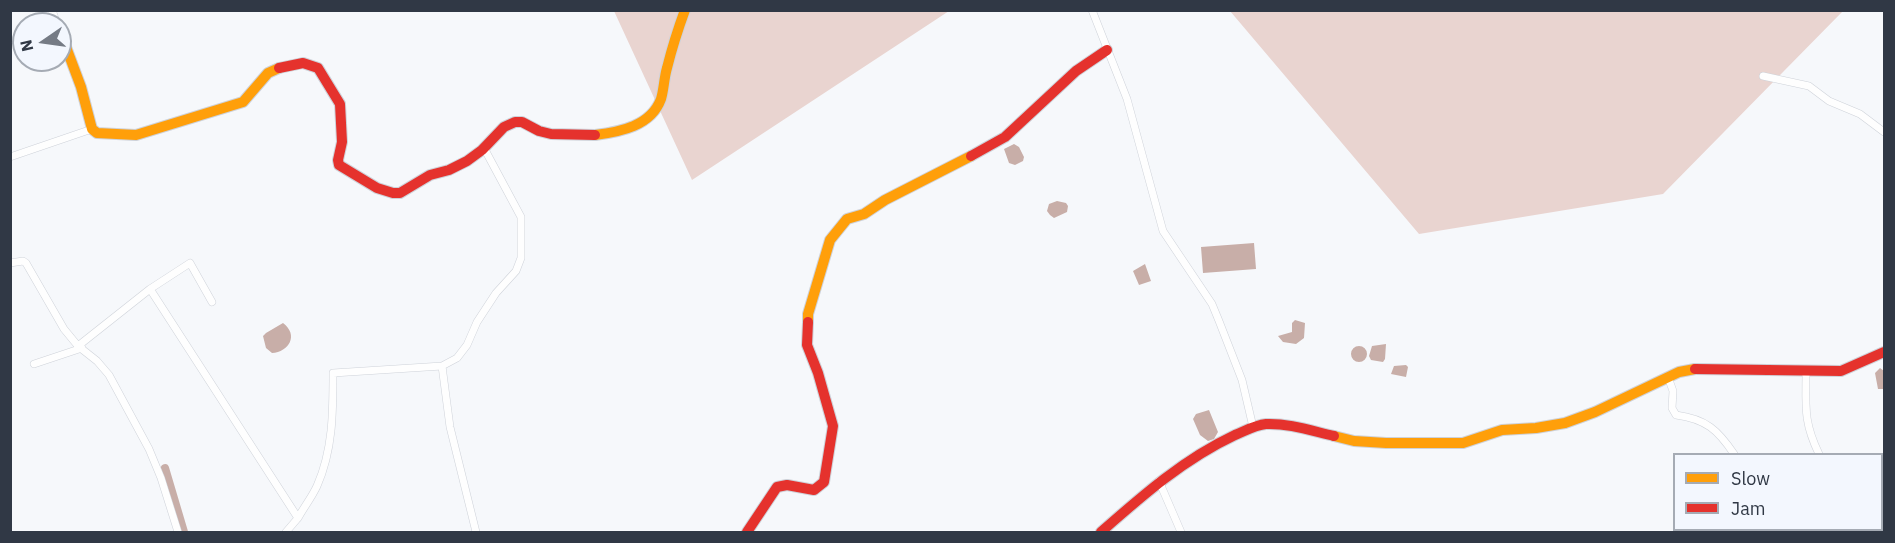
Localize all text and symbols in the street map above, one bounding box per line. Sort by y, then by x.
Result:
north arrow [12,12,72,72]
text: N [15,38,37,53]
legend [1673,453,1883,531]
text: Slow [1731,467,1770,490]
text: Jam [1731,497,1766,520]

